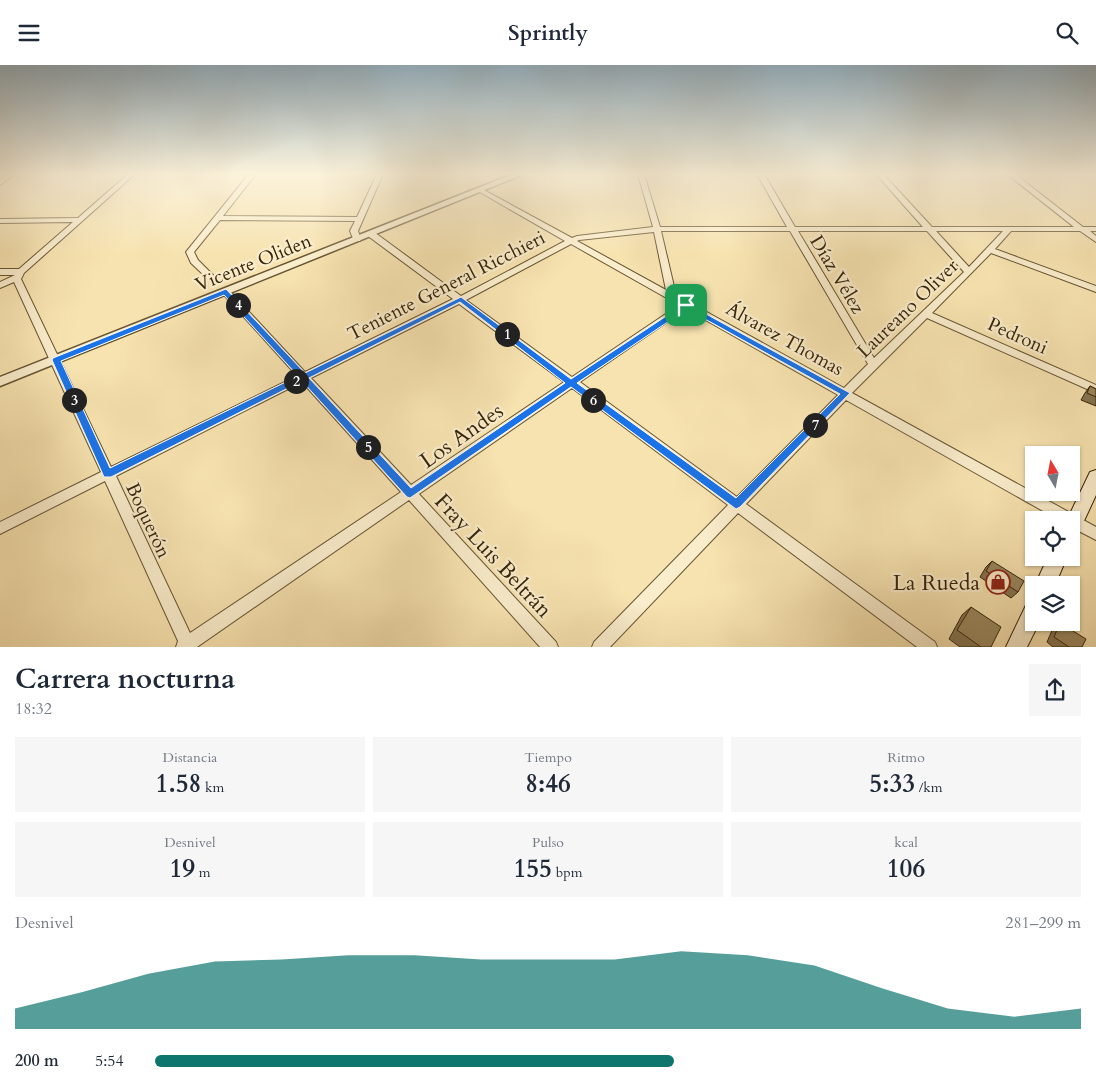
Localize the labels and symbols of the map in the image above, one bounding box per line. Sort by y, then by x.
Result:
street label: Teniente General Ricchieri [343,225,550,347]
street label: Vicente Oliden [191,228,316,298]
street label: Díaz Vélez [804,230,871,319]
street label: Laureano Oliver [851,254,964,364]
pin [665,284,707,326]
pin: 4 [226,293,250,317]
street label: Álvarez Thomas [721,296,848,382]
street label: Pedroni [983,311,1052,361]
pin: 1 [494,321,520,347]
pin: 2 [284,369,308,393]
pin: 3 [62,387,86,413]
pin: 6 [580,387,606,413]
street label: Los Andes [414,396,509,476]
pin: 7 [802,413,828,437]
pin: 5 [356,435,380,459]
north arrow [1025,446,1080,501]
street label: Boquerón [119,478,177,563]
street label: Fray Luis Beltrán [428,487,559,625]
place label: La Rueda [893,568,980,598]
shop icon: La Rueda [985,569,1011,595]

